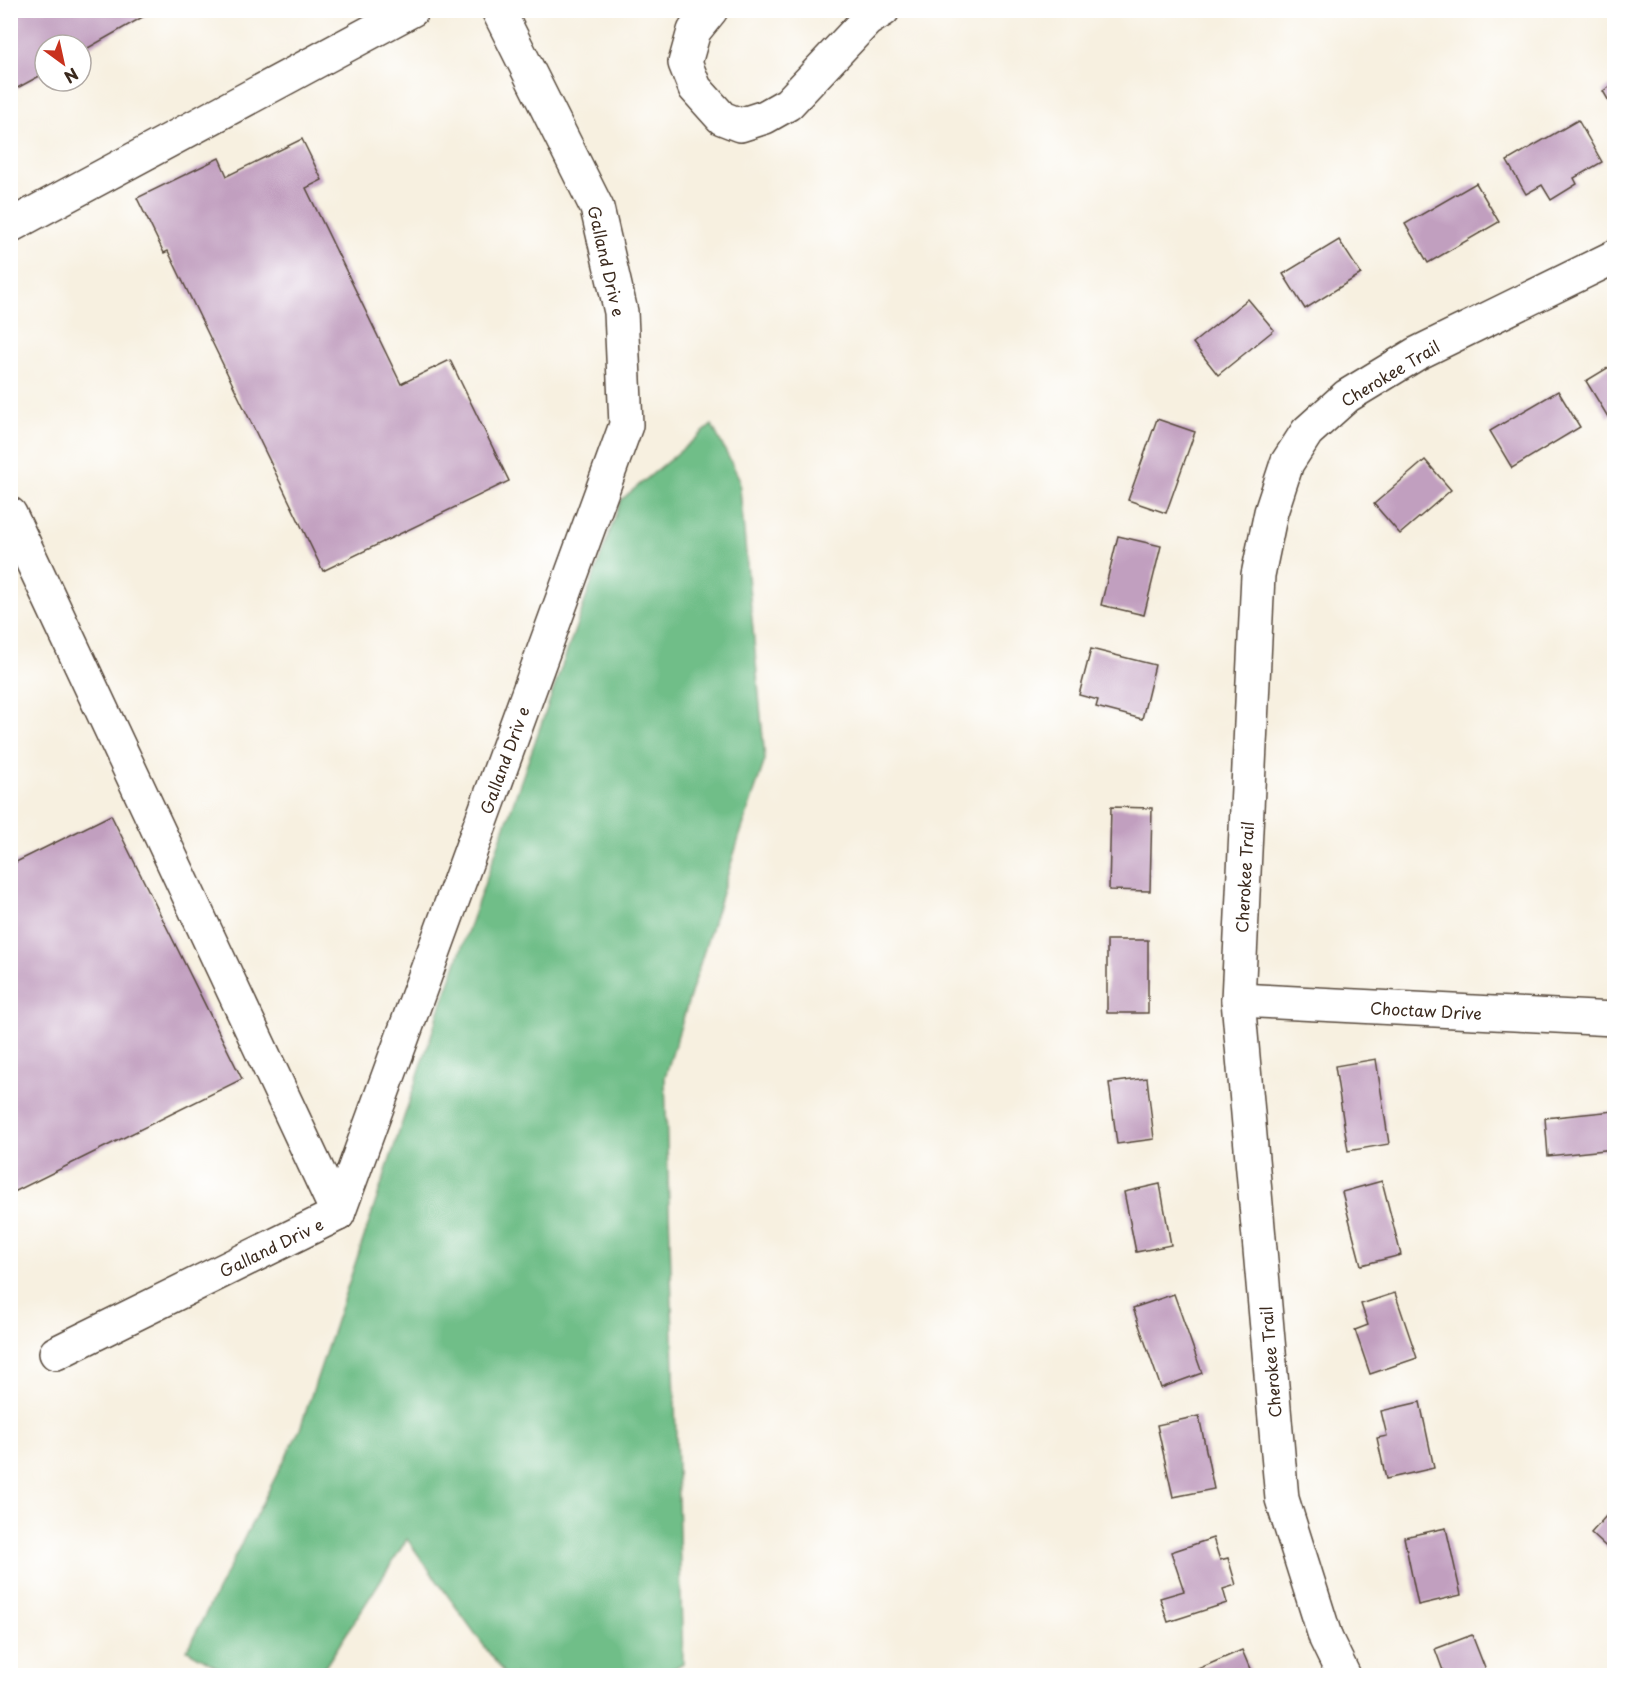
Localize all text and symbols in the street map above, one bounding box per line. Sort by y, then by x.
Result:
north arrow [33,33,93,93]
text: N [60,63,84,90]
street label: Galland Driv e [583,203,631,319]
street label: Cherokee Trail [1336,334,1444,412]
street label: Galland Driv e [473,703,535,817]
street label: Cherokee Trail [1229,821,1259,933]
street label: Choctaw Drive [1369,995,1483,1025]
street label: Galland Driv e [215,1211,327,1283]
street label: Cherokee Trail [1253,1305,1287,1419]

